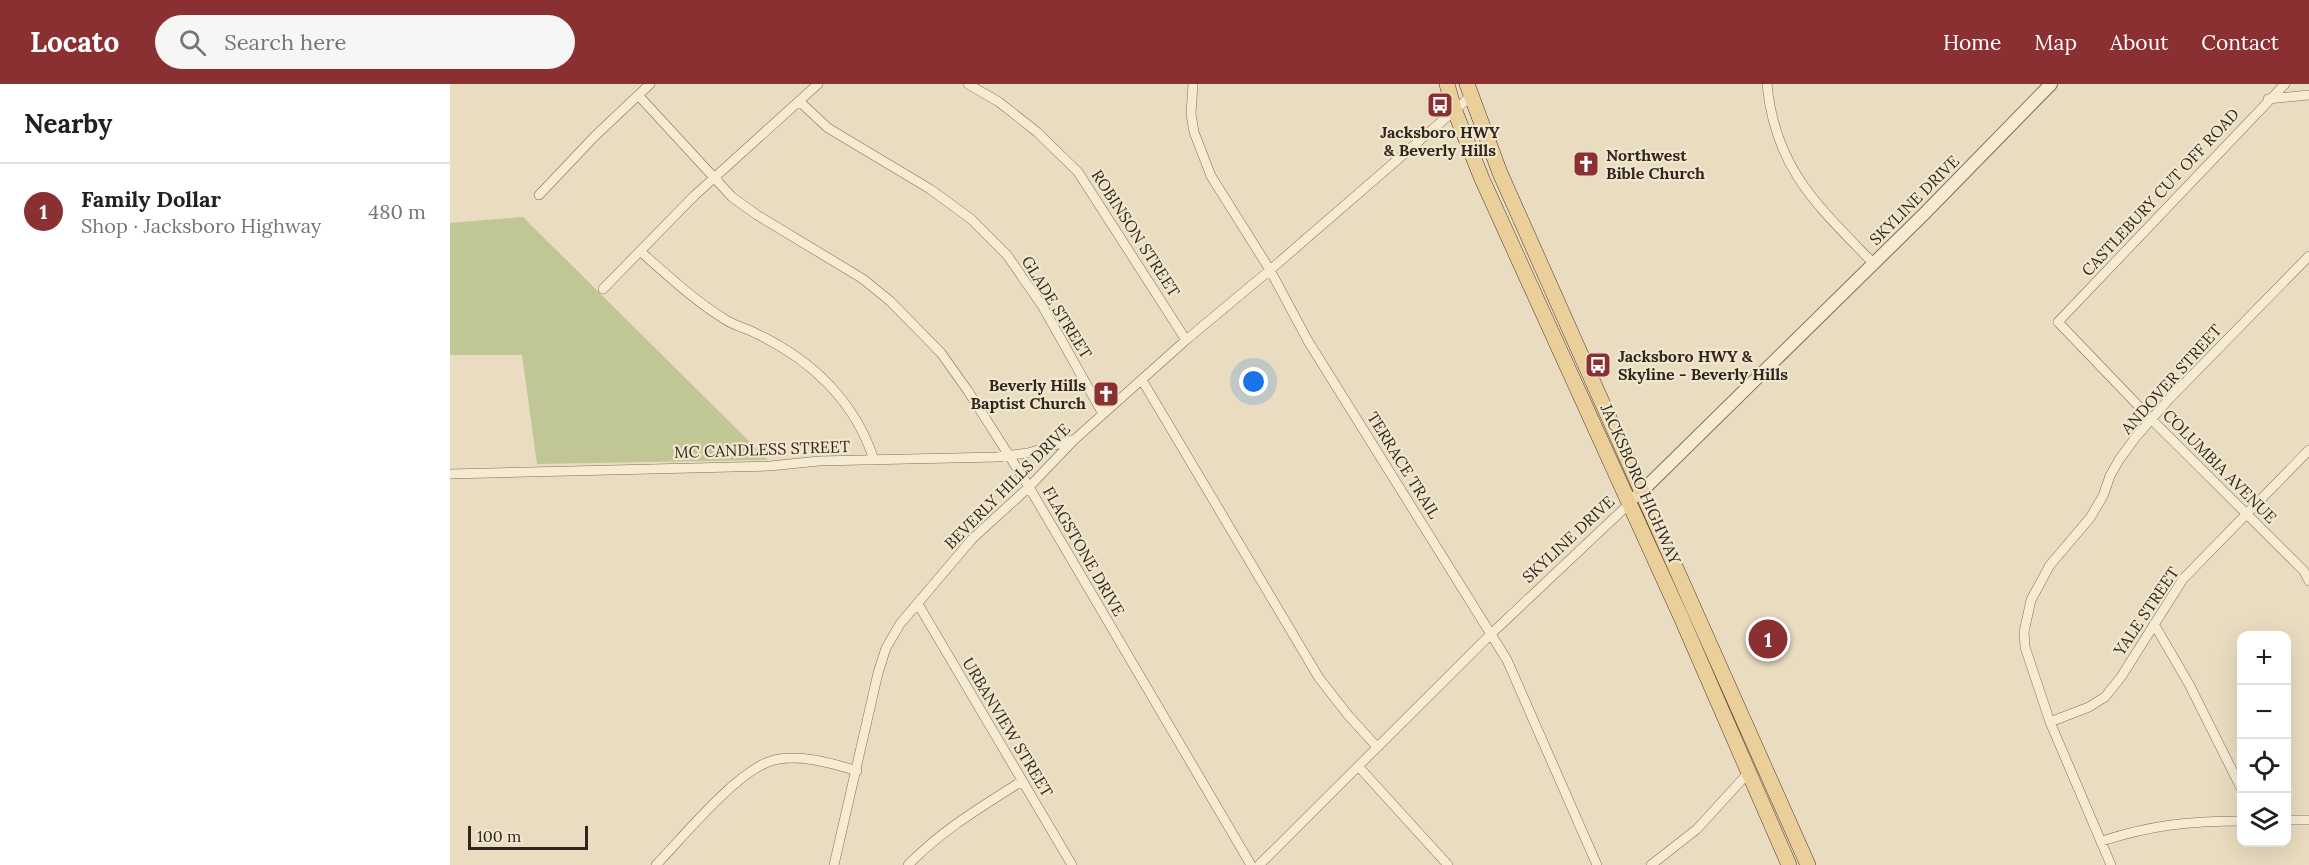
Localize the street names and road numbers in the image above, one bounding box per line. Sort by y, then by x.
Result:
street label: CASTLEBURY CUT OFF ROAD [2077,104,2243,280]
street label: SKYLINE DRIVE [1865,151,1963,249]
street label: ROBINSON STREET [1087,166,1185,300]
street label: GLADE STREET [1017,252,1097,362]
street label: ANDOVER STREET [2116,320,2226,439]
street label: JACKSBORO HIGHWAY [1596,400,1686,568]
street label: COLUMBIA AVENUE [2159,405,2281,527]
street label: TERRACE TRAIL [1363,408,1445,522]
street label: BEVERLY HILLS DRIVE [940,419,1074,553]
street label: MC CANDLESS STREET [674,436,850,462]
street label: FLAGSTONE DRIVE [1039,483,1129,619]
street label: SKYLINE DRIVE [1518,491,1618,587]
street label: YALE STREET [2108,563,2183,660]
street label: URBANVIEW STREET [958,654,1058,800]

